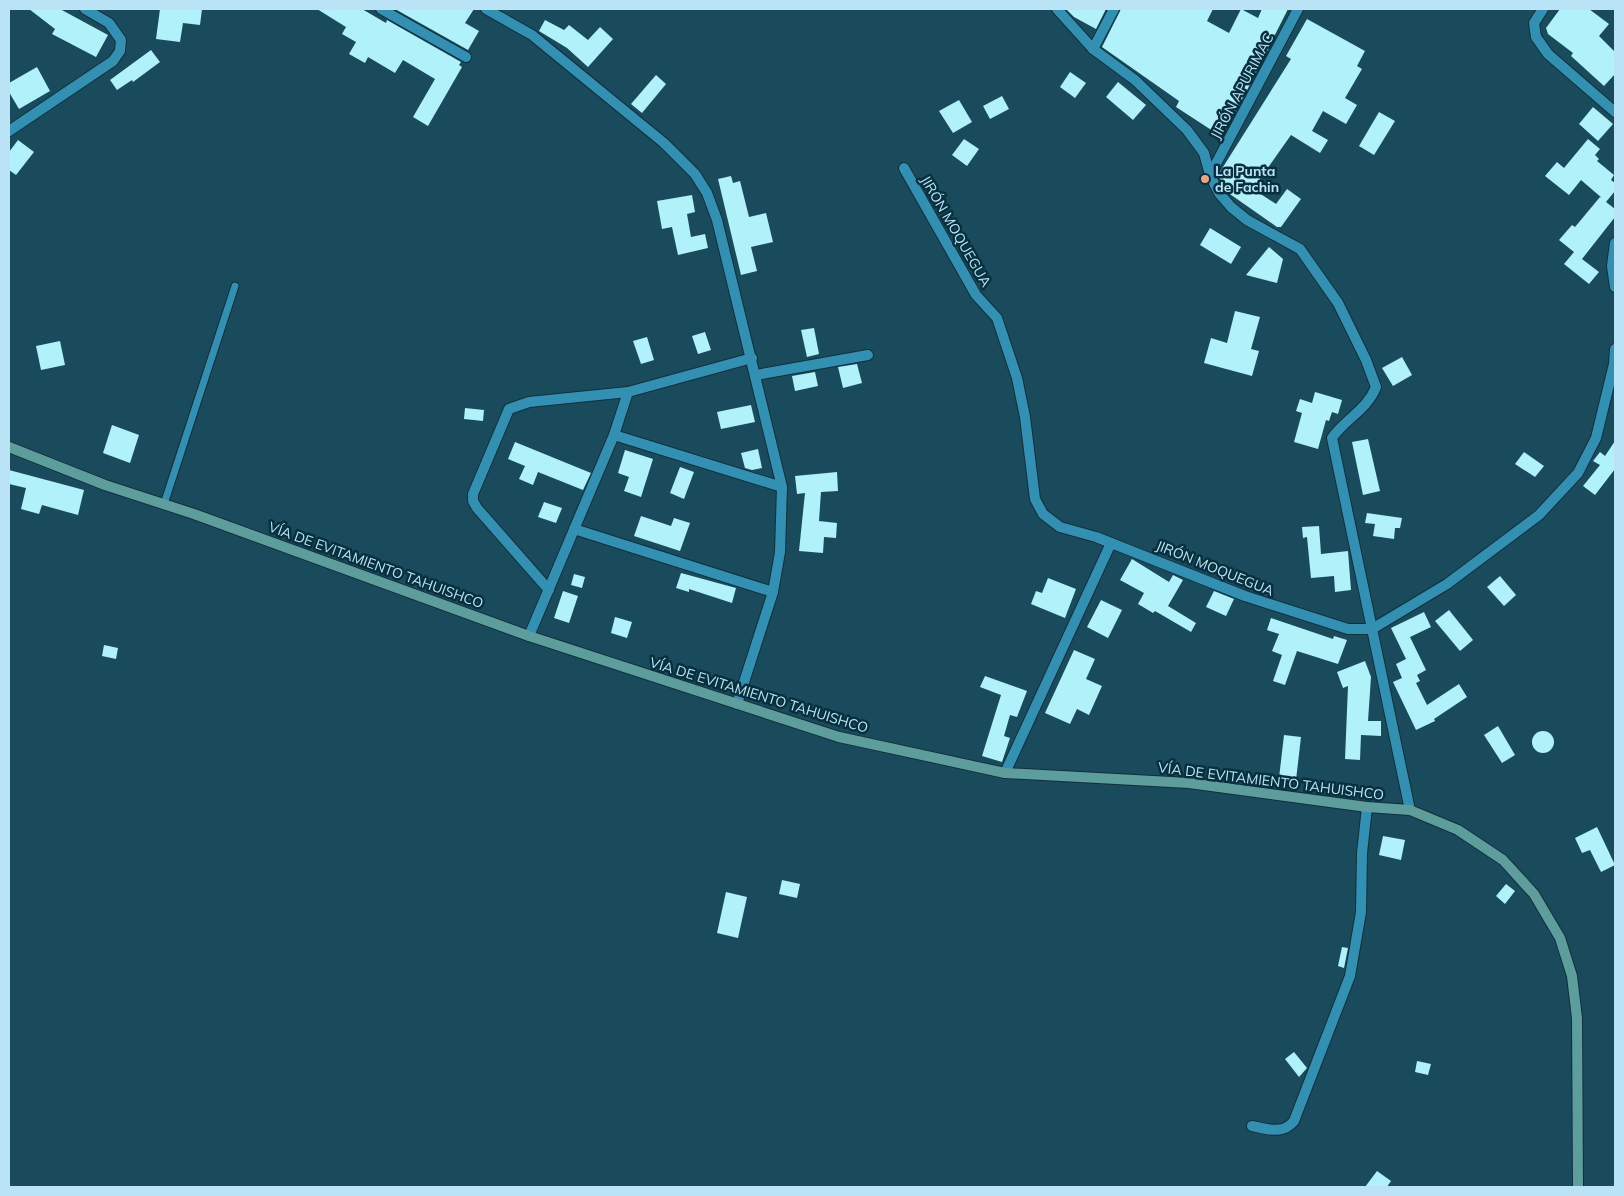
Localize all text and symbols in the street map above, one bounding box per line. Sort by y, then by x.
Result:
street label: JIRÓN APURIMAC [1206,30,1278,142]
place label: La Punta de Fachin [1215,162,1279,196]
street label: JIRÓN MOQUEGUA [917,172,996,290]
marker: La Punta de Fachin [1199,173,1211,185]
street label: VÍA DE EVITAMIENTO TAHUISHCO [266,518,486,612]
street label: JIRÓN MOQUEGUA [1153,536,1277,600]
street label: VÍA DE EVITAMIENTO TAHUISHCO [648,653,870,737]
street label: VÍA DE EVITAMIENTO TAHUISHCO [1157,758,1385,804]

